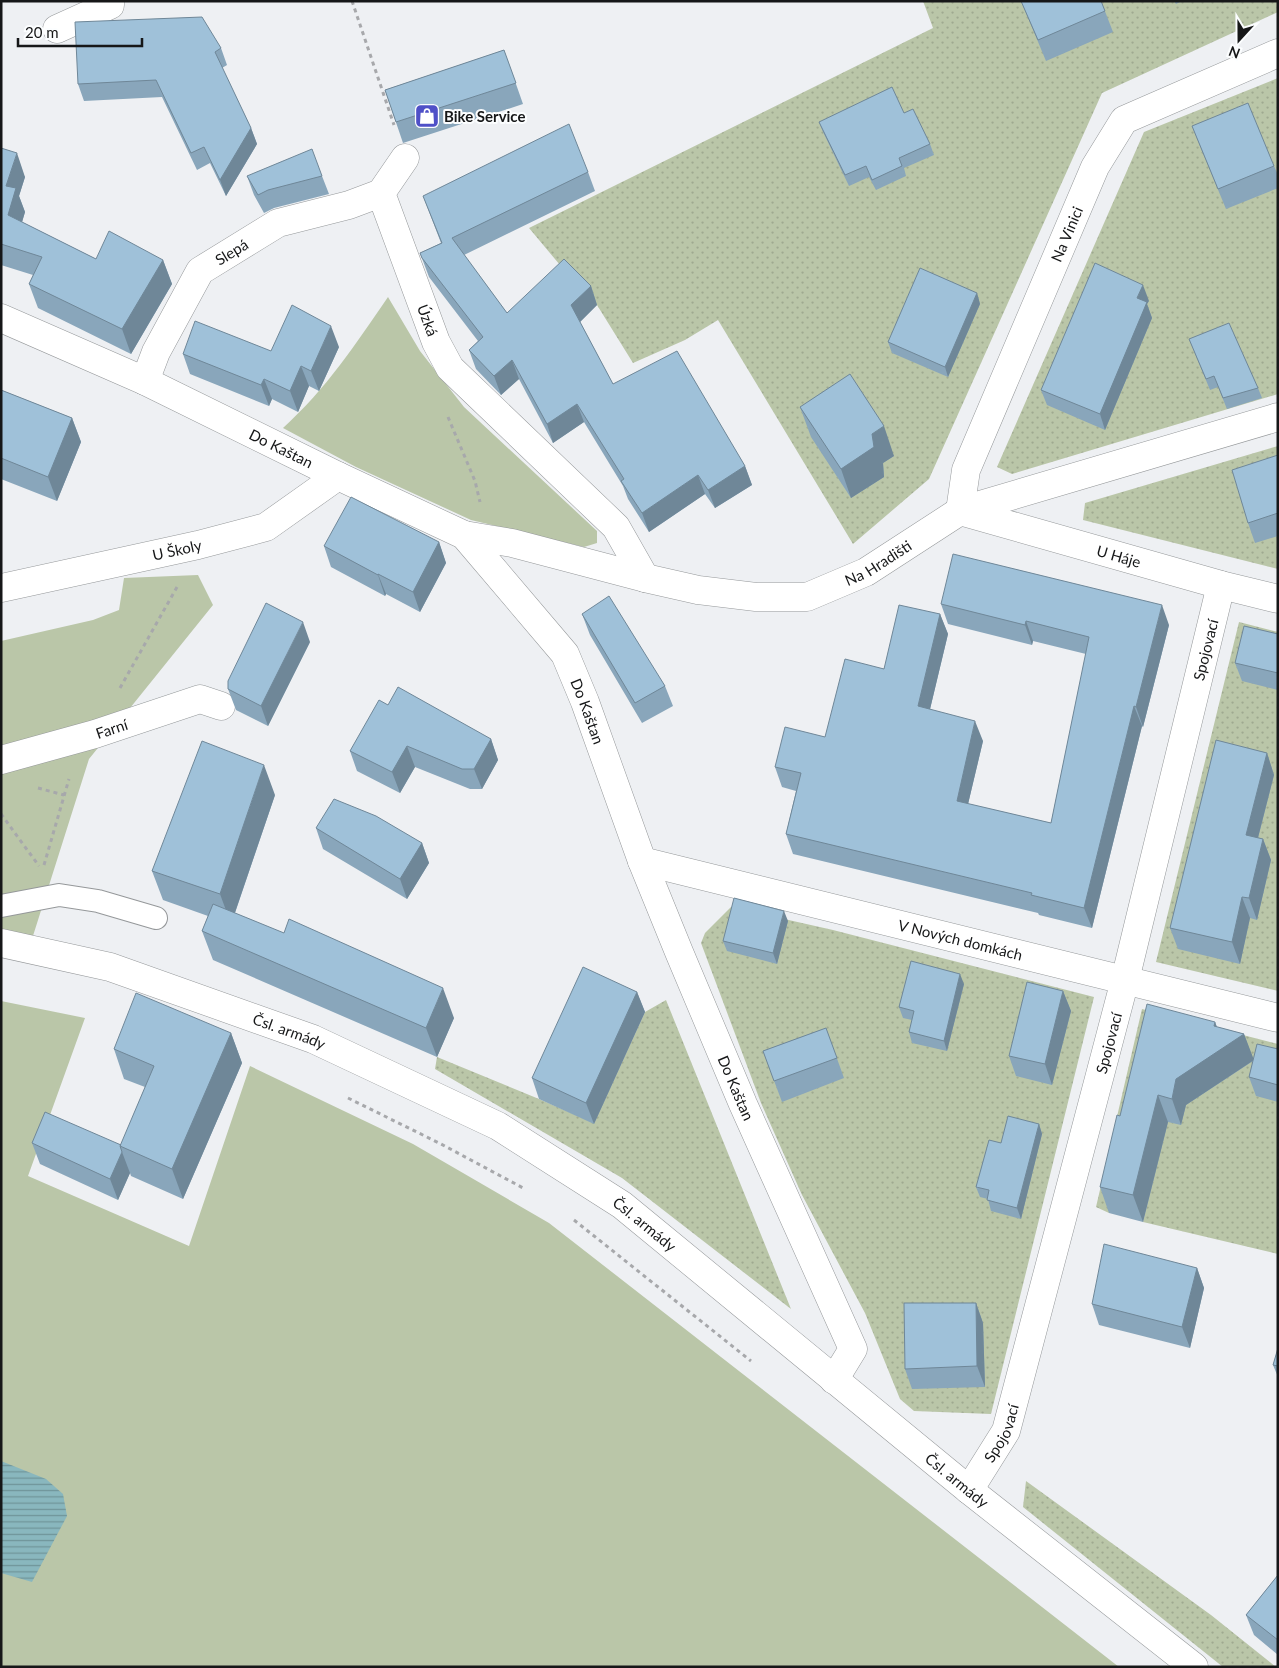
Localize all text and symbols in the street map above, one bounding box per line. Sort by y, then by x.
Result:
scale bar [18,15,141,47]
north arrow [1214,15,1264,65]
text: 20 m [25,23,59,41]
text: N [1226,43,1242,62]
shop icon: Bike Service [414,103,440,129]
place label: Bike Service [444,107,525,125]
street label: Na Vinici [1047,203,1086,264]
street label: Slepá [212,235,251,269]
street label: Úzká [414,302,442,339]
street label: Do Kaštan [246,425,316,471]
street label: U Školy [151,535,203,564]
street label: Na Hradišti [842,536,915,589]
street label: U Háje [1095,541,1143,571]
street label: Spojovací [1189,616,1222,682]
street label: Do Kaštan [567,676,608,746]
street label: Farní [93,714,131,742]
street label: V Nových domkách [896,916,1025,964]
street label: Čsl. armády [250,1009,329,1053]
street label: Spojovací [1092,1009,1125,1076]
street label: Do Kaštan [715,1053,758,1123]
street label: Čsl. armády [610,1193,680,1255]
street label: Spojovací [980,1401,1022,1465]
street label: Čsl. armády [922,1449,993,1511]

